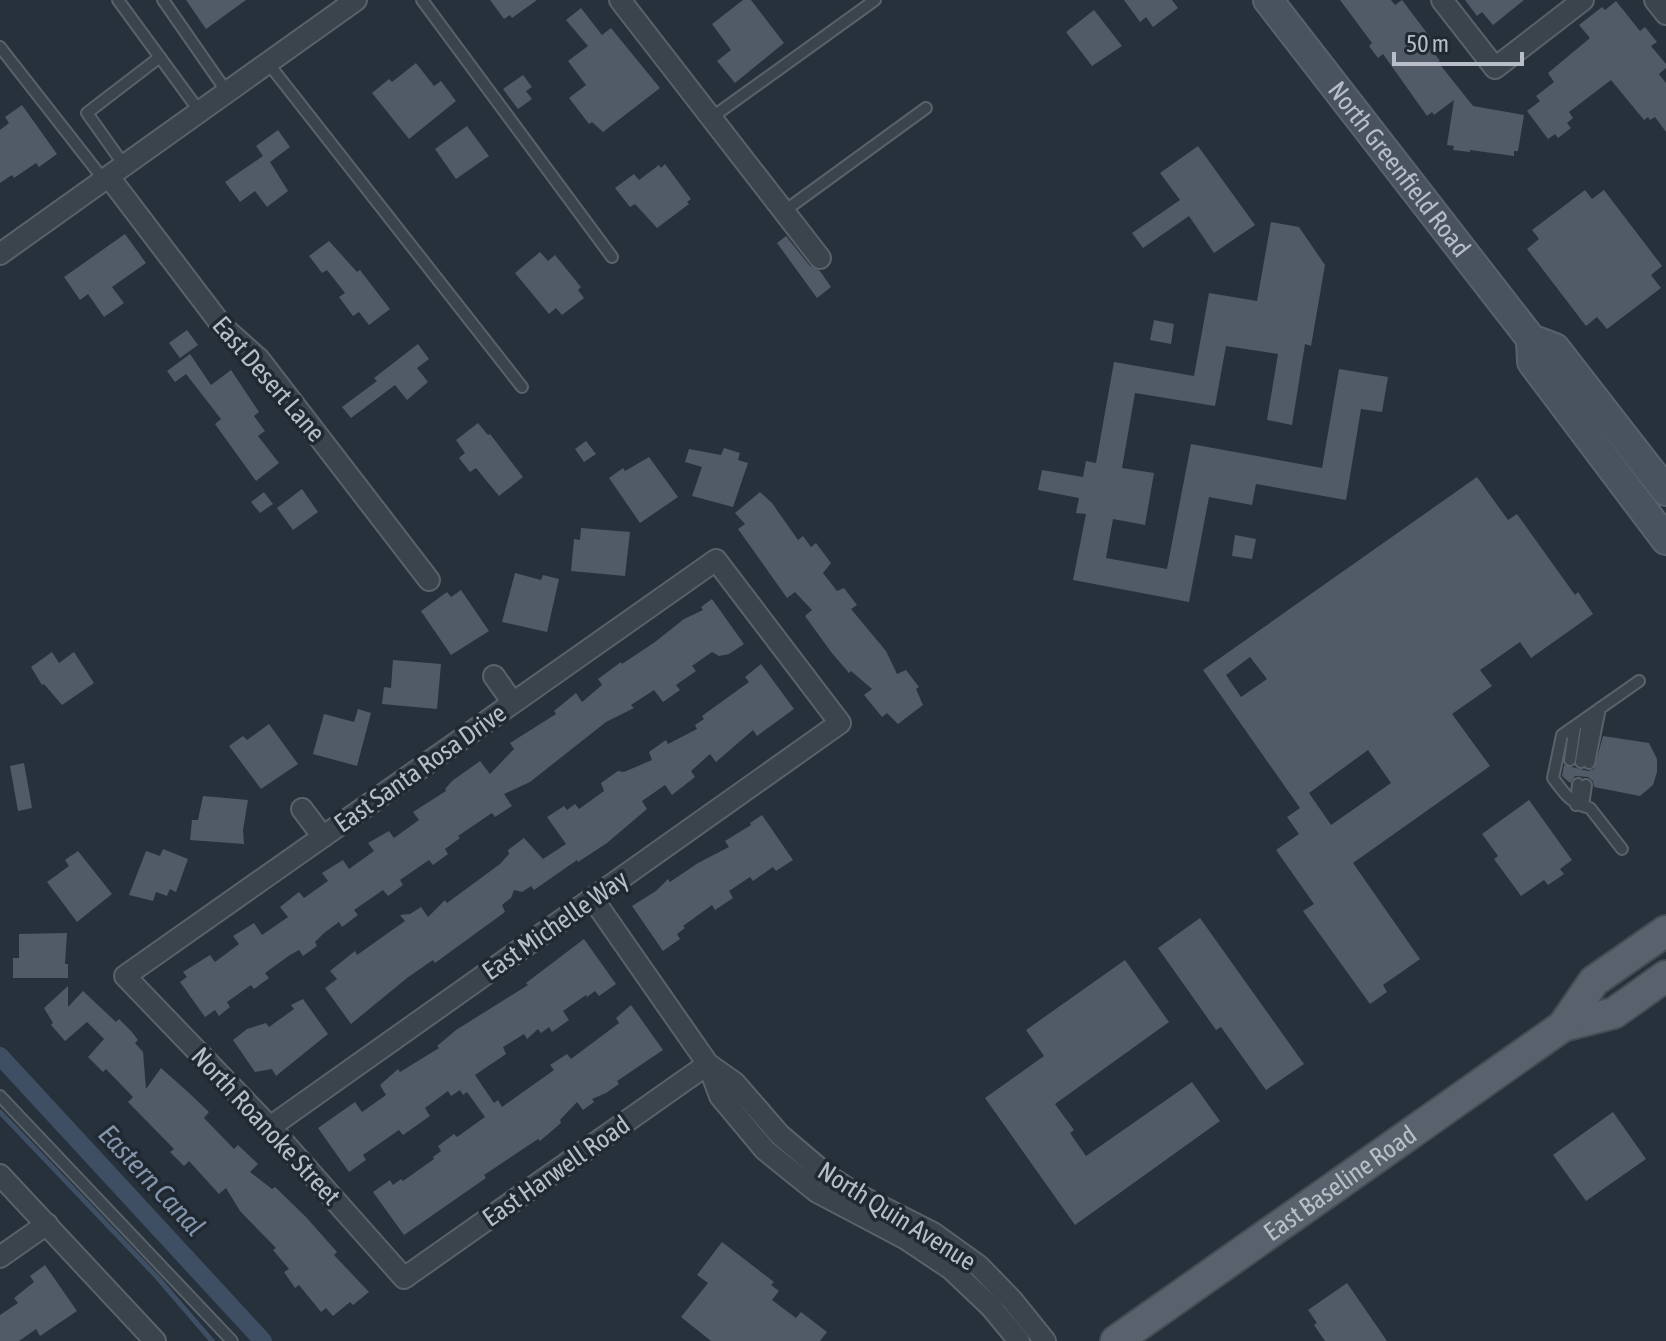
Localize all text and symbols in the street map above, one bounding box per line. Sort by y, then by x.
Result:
scale bar [1394,16,1522,66]
text: 50 m [1406,30,1449,57]
street label: North Greenfield Road [1322,76,1476,263]
street label: East Desert Lane [207,310,331,448]
street label: East Santa Rosa Drive [328,698,512,838]
street label: East Michelle Way [477,864,634,986]
street label: North Roanoke Street [185,1041,347,1211]
street label: East Harwell Road [477,1109,635,1233]
water label: Eastern Canal [92,1118,212,1242]
street label: East Baseline Road [1258,1119,1422,1247]
street label: North Quin Avenue [813,1155,981,1277]

